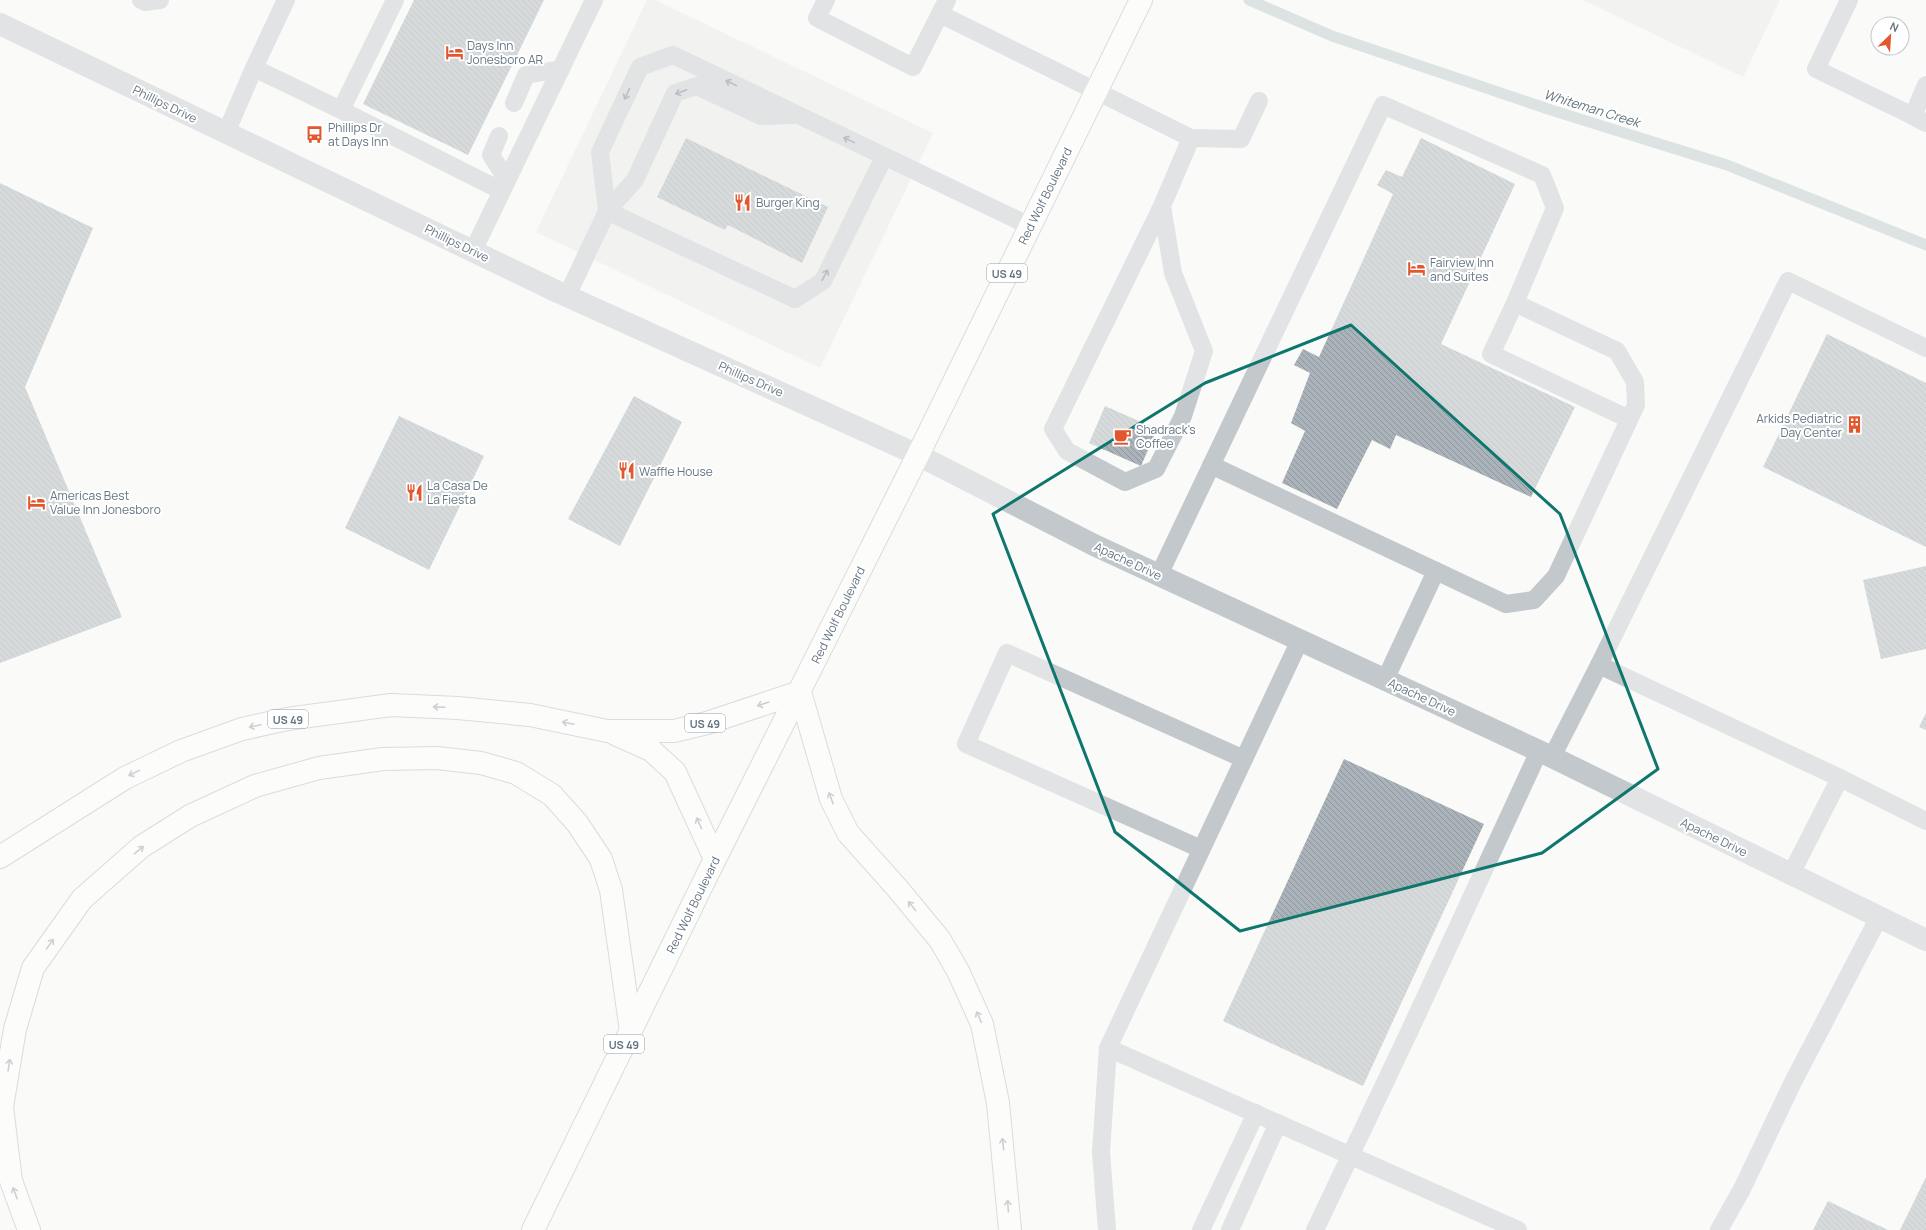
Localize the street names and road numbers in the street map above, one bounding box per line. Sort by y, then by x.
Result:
street label: Phillips Drive [130,81,200,127]
street label: Red Wolf Boulevard [1014,145,1076,247]
street label: Phillips Drive [422,220,492,266]
road number: US 49 [987,264,1027,282]
street label: Phillips Drive [716,357,786,401]
street label: Apache Drive [1091,538,1165,584]
street label: Red Wolf Boulevard [807,564,869,666]
street label: Apache Drive [1385,674,1459,720]
road number: US 49 [268,710,308,728]
road number: US 49 [685,714,725,732]
street label: Apache Drive [1678,813,1750,861]
street label: Red Wolf Boulevard [662,854,724,956]
road number: US 49 [604,1035,644,1053]

